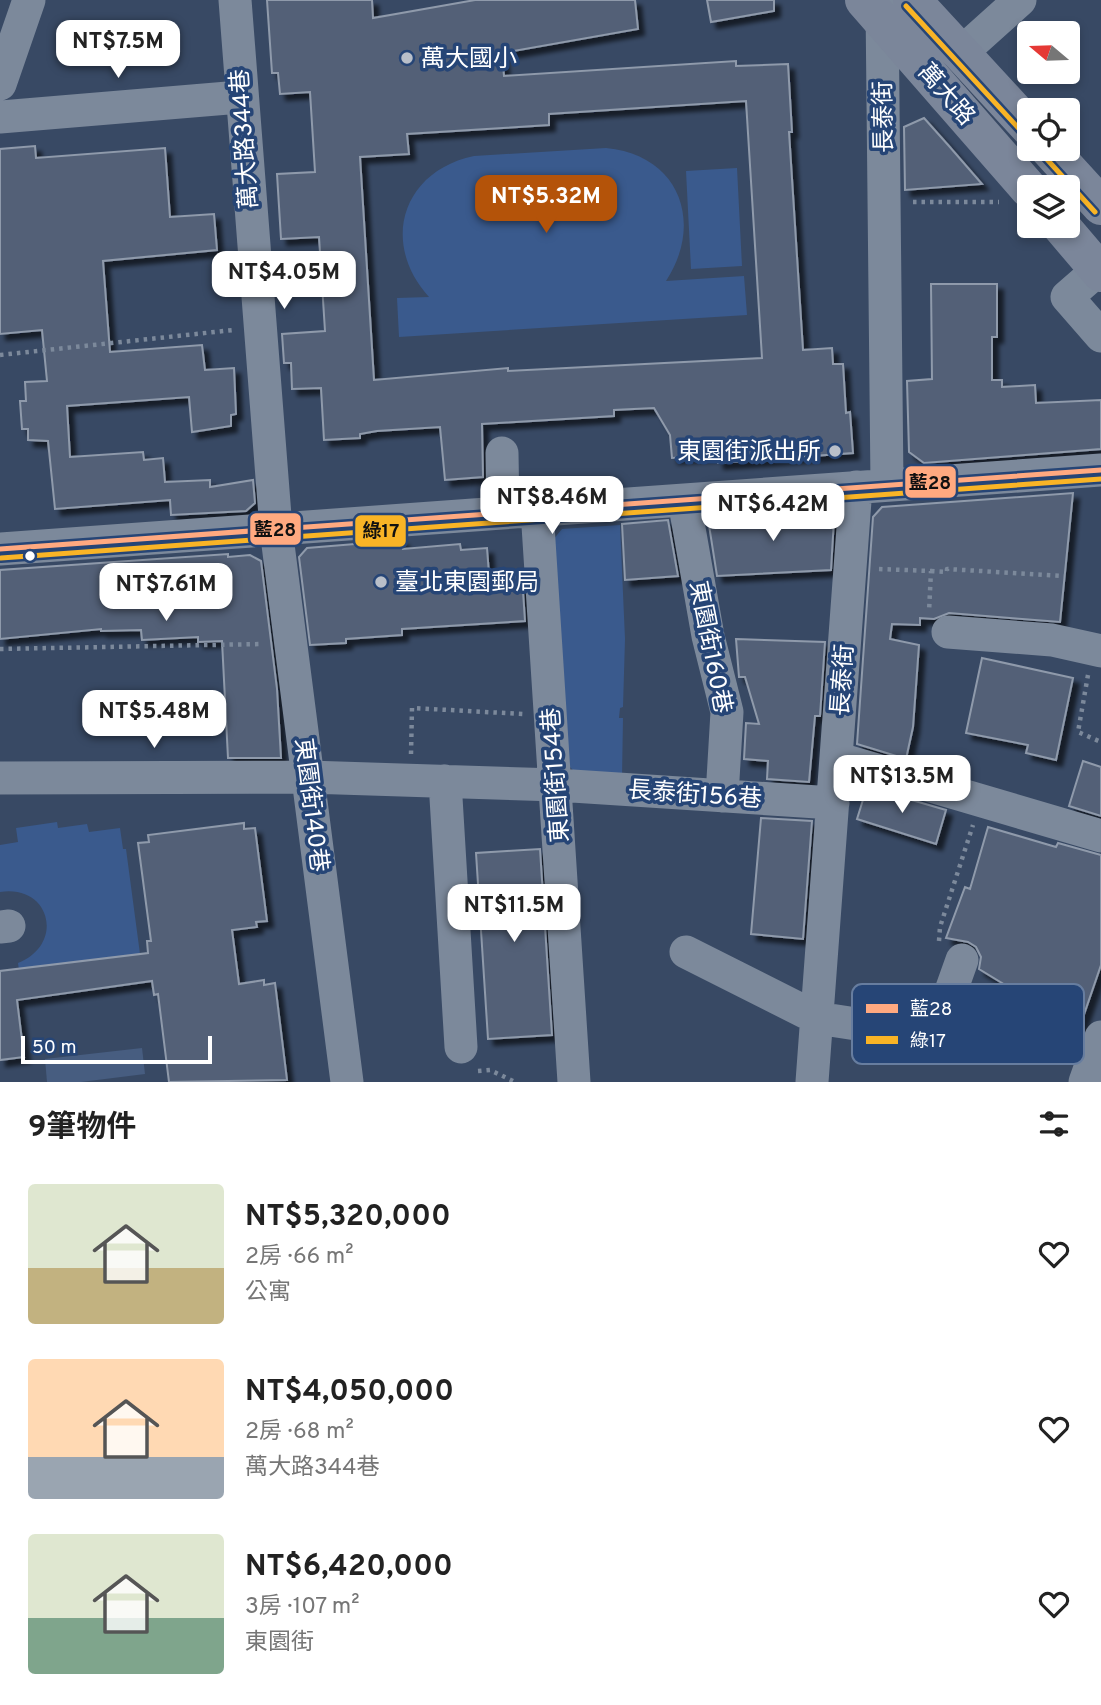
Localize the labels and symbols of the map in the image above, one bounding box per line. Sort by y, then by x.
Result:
pin: NT$7.5M [53,20,183,80]
north arrow [1017,21,1080,84]
place label: 萬大國小 [421,45,517,75]
marker: 萬大國小 [399,50,415,66]
street label: 萬大路 [911,58,980,132]
street label: 萬大路344巷 [226,68,266,210]
street label: 長泰街 [869,81,901,153]
pin: NT$5.32M [474,176,618,235]
pin: NT$4.05M [212,252,356,311]
place label: 東園街派出所 [677,438,821,468]
marker: 東園街派出所 [827,443,843,459]
line badge: 藍28 [904,465,957,499]
text: 藍28 [909,472,951,496]
pin: NT$8.46M [480,476,624,536]
pin: NT$6.42M [701,484,845,543]
line badge: 藍28 [249,512,302,546]
line badge: 綠17 [354,514,407,548]
text: 藍28 [254,519,296,543]
text: 綠17 [363,520,399,544]
unlabelled marker [23,549,37,563]
pin: NT$7.61M [94,564,238,623]
place label: 臺北東園郵局 [395,569,539,599]
marker: 臺北東園郵局 [373,574,389,590]
street label: 東園街160巷 [681,578,737,716]
street label: 長泰街 [827,643,861,717]
pin: NT$5.48M [82,690,226,750]
street label: 東園街154巷 [537,706,577,843]
street label: 東園街140巷 [287,737,333,874]
pin: NT$13.5M [830,756,974,815]
street label: 長泰街156巷 [627,776,763,816]
pin: NT$11.5M [442,884,586,944]
legend [852,984,1084,1064]
text: 藍28 [910,998,952,1022]
text: 綠17 [910,1030,946,1054]
scale bar [21,1033,212,1065]

